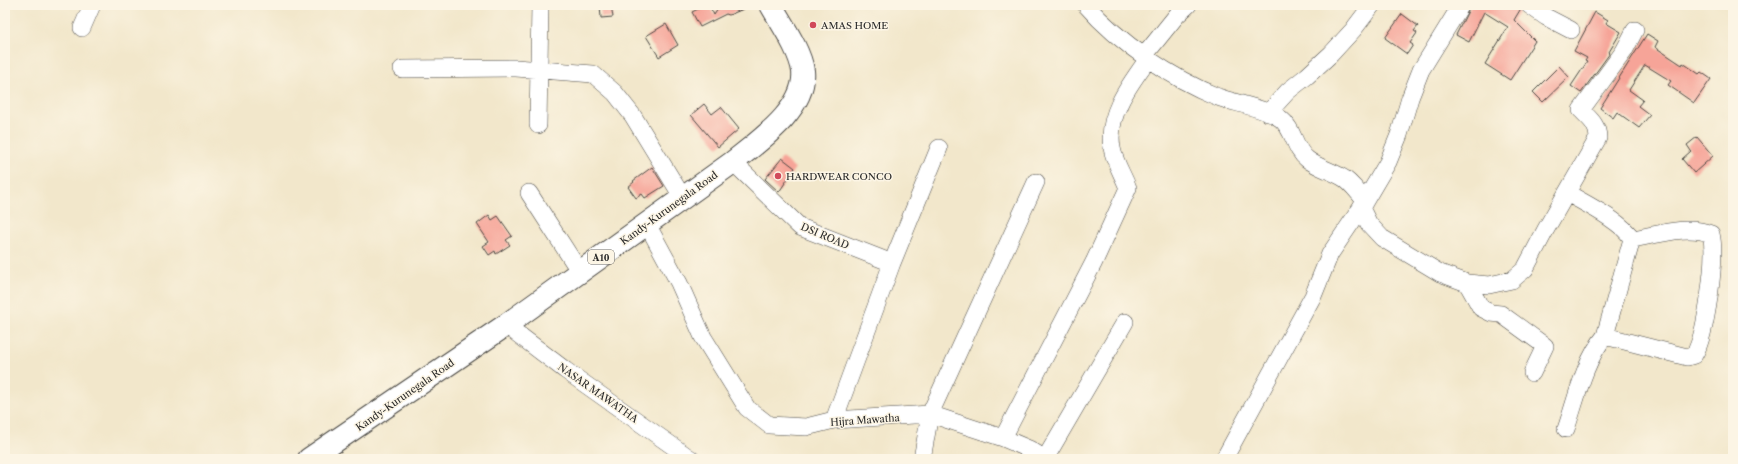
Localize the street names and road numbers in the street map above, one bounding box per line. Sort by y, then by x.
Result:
street label: Kandy-Kurunegala Road [618,168,720,248]
street label: DSI ROAD [799,220,851,252]
road number: A10 [588,250,614,264]
street label: Kandy-Kurunegala Road [353,356,457,434]
street label: NASAR MAWATHA [555,360,641,426]
street label: Hijra Mawatha [830,411,901,429]

